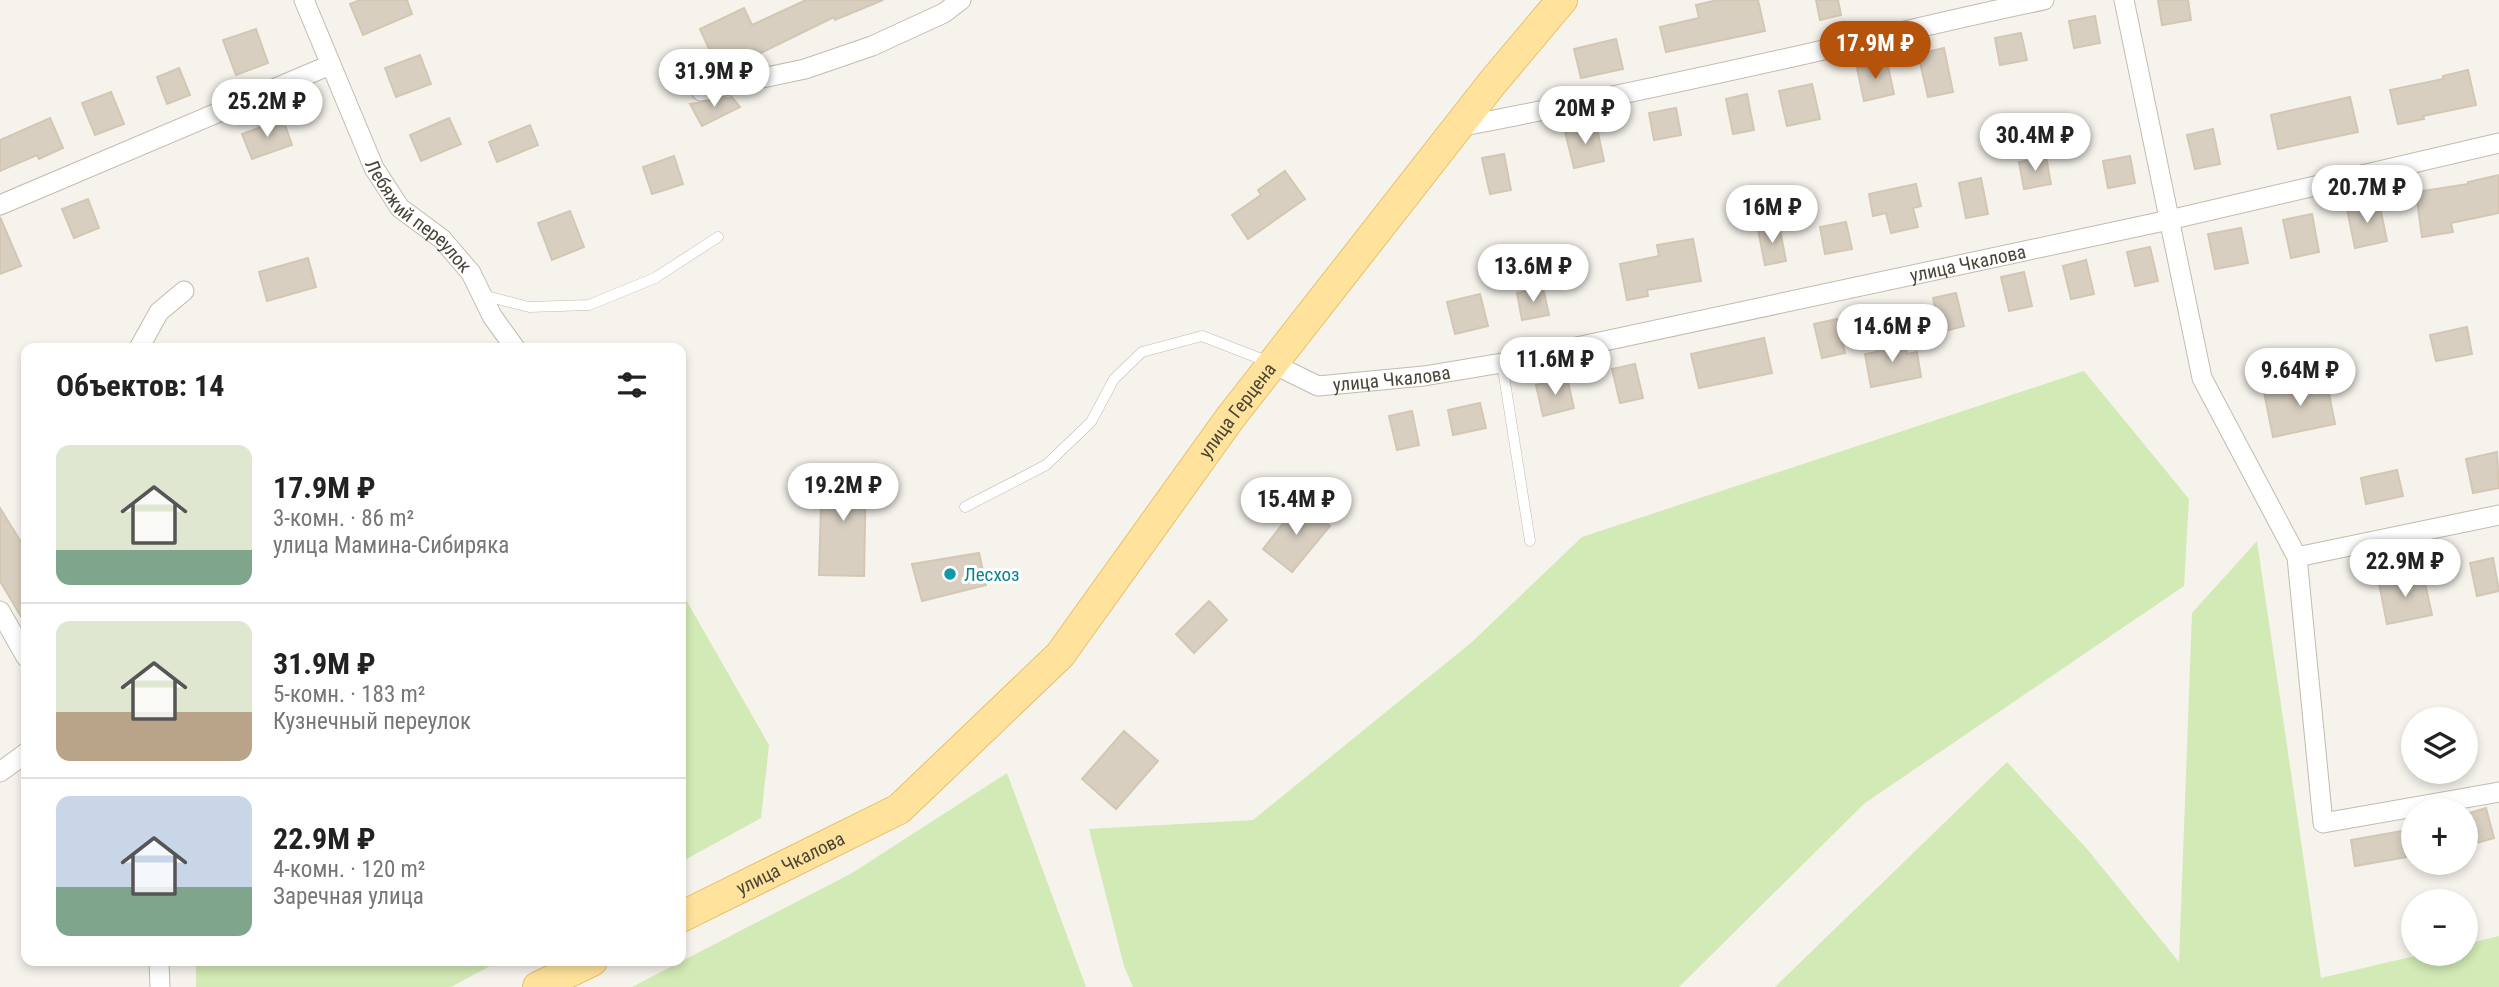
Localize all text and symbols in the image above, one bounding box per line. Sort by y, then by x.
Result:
pin: 17.9M ₽ [1810,22,1940,81]
text: 17.9M ₽ [1836,30,1914,57]
pin: 31.9M ₽ [649,50,779,109]
text: 31.9M ₽ [675,58,753,85]
pin: 25.2M ₽ [202,80,332,139]
pin: 20M ₽ [1536,86,1634,146]
text: 25.2M ₽ [228,88,306,115]
text: 20M ₽ [1555,95,1615,122]
pin: 30.4M ₽ [1970,114,2100,173]
text: 30.4M ₽ [1996,122,2074,149]
street label: Лебяжий переулок [360,156,477,277]
pin: 20.7M ₽ [2302,166,2432,225]
text: 20.7M ₽ [2328,174,2406,201]
pin: 16M ₽ [1723,186,1821,245]
text: 16M ₽ [1742,194,1802,221]
street label: улица Чкалова [1908,240,2028,287]
pin: 13.6M ₽ [1468,244,1598,304]
text: 13.6M ₽ [1494,253,1572,280]
pin: 14.6M ₽ [1827,304,1957,364]
text: 14.6M ₽ [1853,313,1931,340]
pin: 11.6M ₽ [1490,338,1620,397]
text: 11.6M ₽ [1516,346,1594,373]
pin: 9.64M ₽ [2235,348,2365,408]
text: 9.64M ₽ [2261,357,2339,384]
street label: улица Герцена [1193,358,1280,463]
street label: улица Чкалова [1332,360,1452,396]
icon: filters [613,366,651,404]
text: Объектов: 14 [56,368,224,403]
pin: 19.2M ₽ [778,463,908,523]
text: 17.9M ₽ [273,470,376,505]
text: 19.2M ₽ [804,472,882,499]
icon: home [112,473,196,557]
pin: 15.4M ₽ [1231,477,1361,537]
text: 15.4M ₽ [1257,486,1335,513]
text: 3-комн. · 86 m² [273,505,414,532]
text: улица Мамина-Сибиряка [273,532,509,559]
pin: 22.9M ₽ [2340,540,2470,599]
text: 22.9M ₽ [2366,548,2444,575]
place label: Лесхоз [964,563,1020,586]
marker: Лесхоз [942,566,958,582]
text: 31.9M ₽ [273,646,376,681]
icon: home [112,649,196,733]
text: 5-комн. · 183 m² [273,681,425,708]
map controls [2401,707,2478,966]
button: layers [2401,707,2478,784]
text: Кузнечный переулок [273,708,471,735]
button: + [2401,798,2478,875]
text: 22.9M ₽ [273,821,376,856]
icon: home [112,824,196,908]
street label: улица Чкалова [732,826,848,899]
text: 4-комн. · 120 m² [273,856,425,883]
text: Заречная улица [273,883,424,910]
button: − [2401,889,2478,966]

